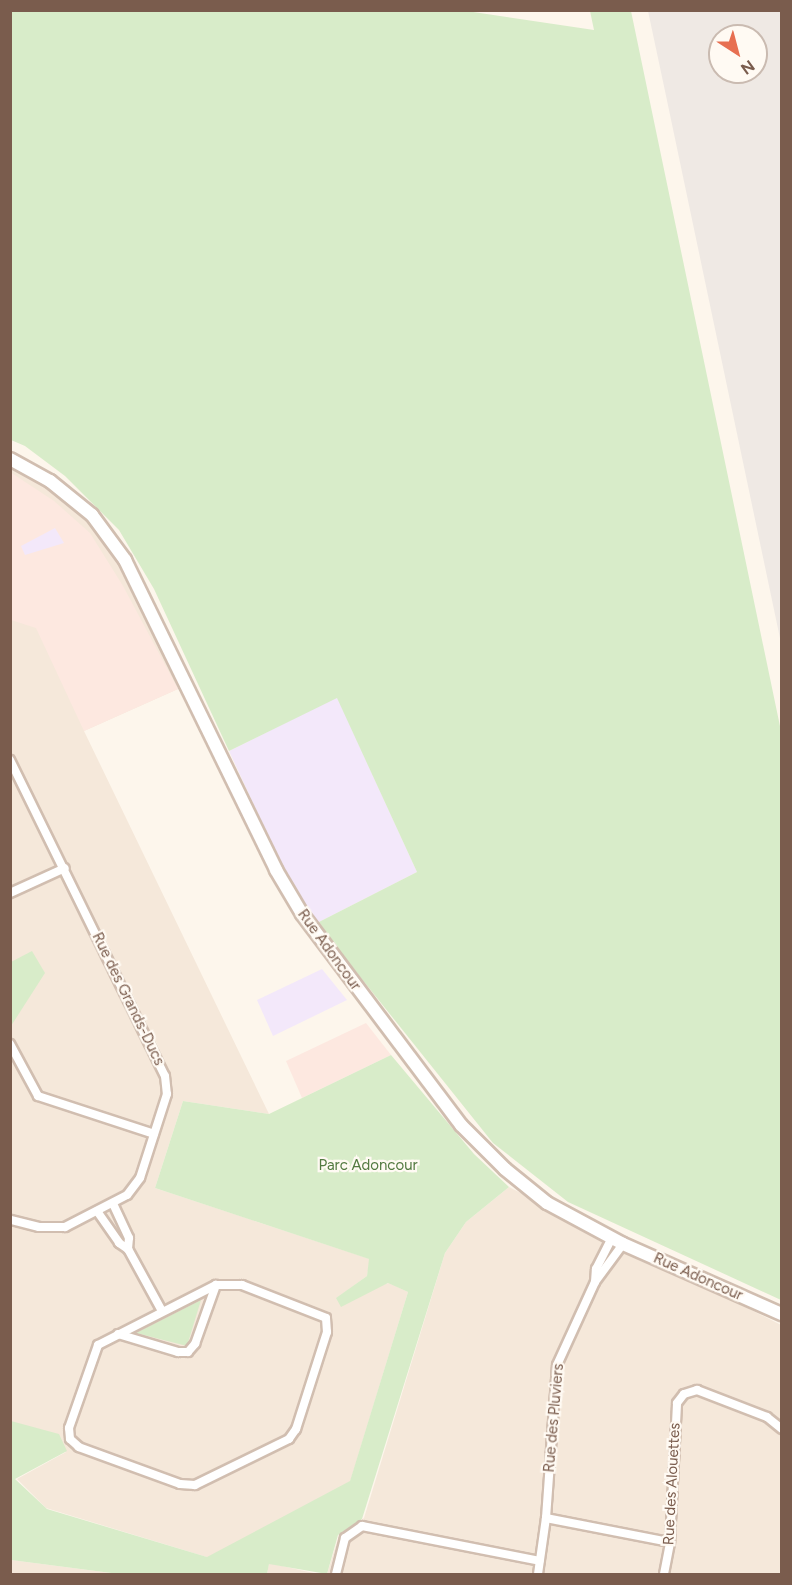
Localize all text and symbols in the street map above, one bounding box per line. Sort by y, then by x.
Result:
north arrow [708,24,768,84]
text: N [737,56,758,79]
street label: Rue Adoncour [294,906,364,994]
street label: Rue des Grands-Ducs [88,930,168,1068]
park label: Parc Adoncour [318,1157,418,1175]
street label: Rue Adoncour [651,1249,745,1305]
street label: Rue des Pluviers [540,1363,568,1473]
street label: Rue des Alouettes [660,1422,684,1546]

